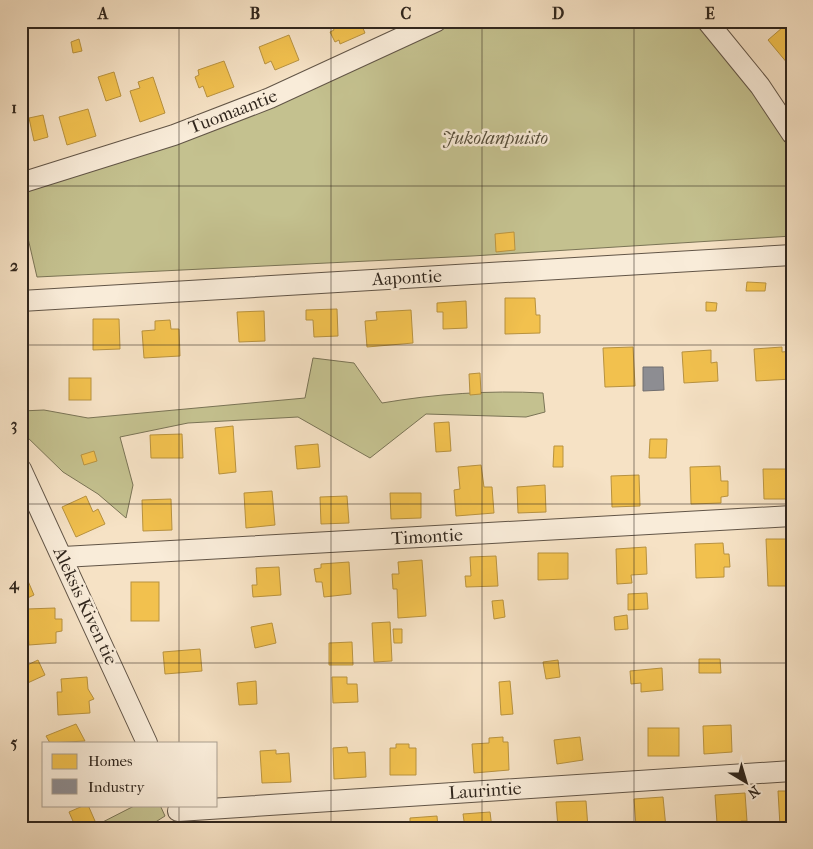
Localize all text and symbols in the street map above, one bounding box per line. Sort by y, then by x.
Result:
text: A [97,4,109,23]
text: B [250,4,260,23]
text: C [401,4,412,23]
text: D [552,4,564,23]
text: E [705,4,715,23]
street label: Tuomaantie [186,85,280,139]
text: 1 [11,98,17,117]
park label: Jukolanpuisto [442,128,548,149]
text: 2 [10,256,18,275]
street label: Aapontie [371,266,442,290]
text: 3 [11,415,17,435]
street label: Timontie [391,525,464,549]
street label: Aleksis Kiven tie [48,543,122,668]
text: 4 [8,574,20,594]
text: 5 [11,733,18,752]
legend [42,742,218,806]
text: Homes [88,752,133,770]
north arrow [720,756,770,806]
text: Industry [88,778,145,796]
street label: Laurintie [448,778,522,804]
text: N [744,782,763,802]

